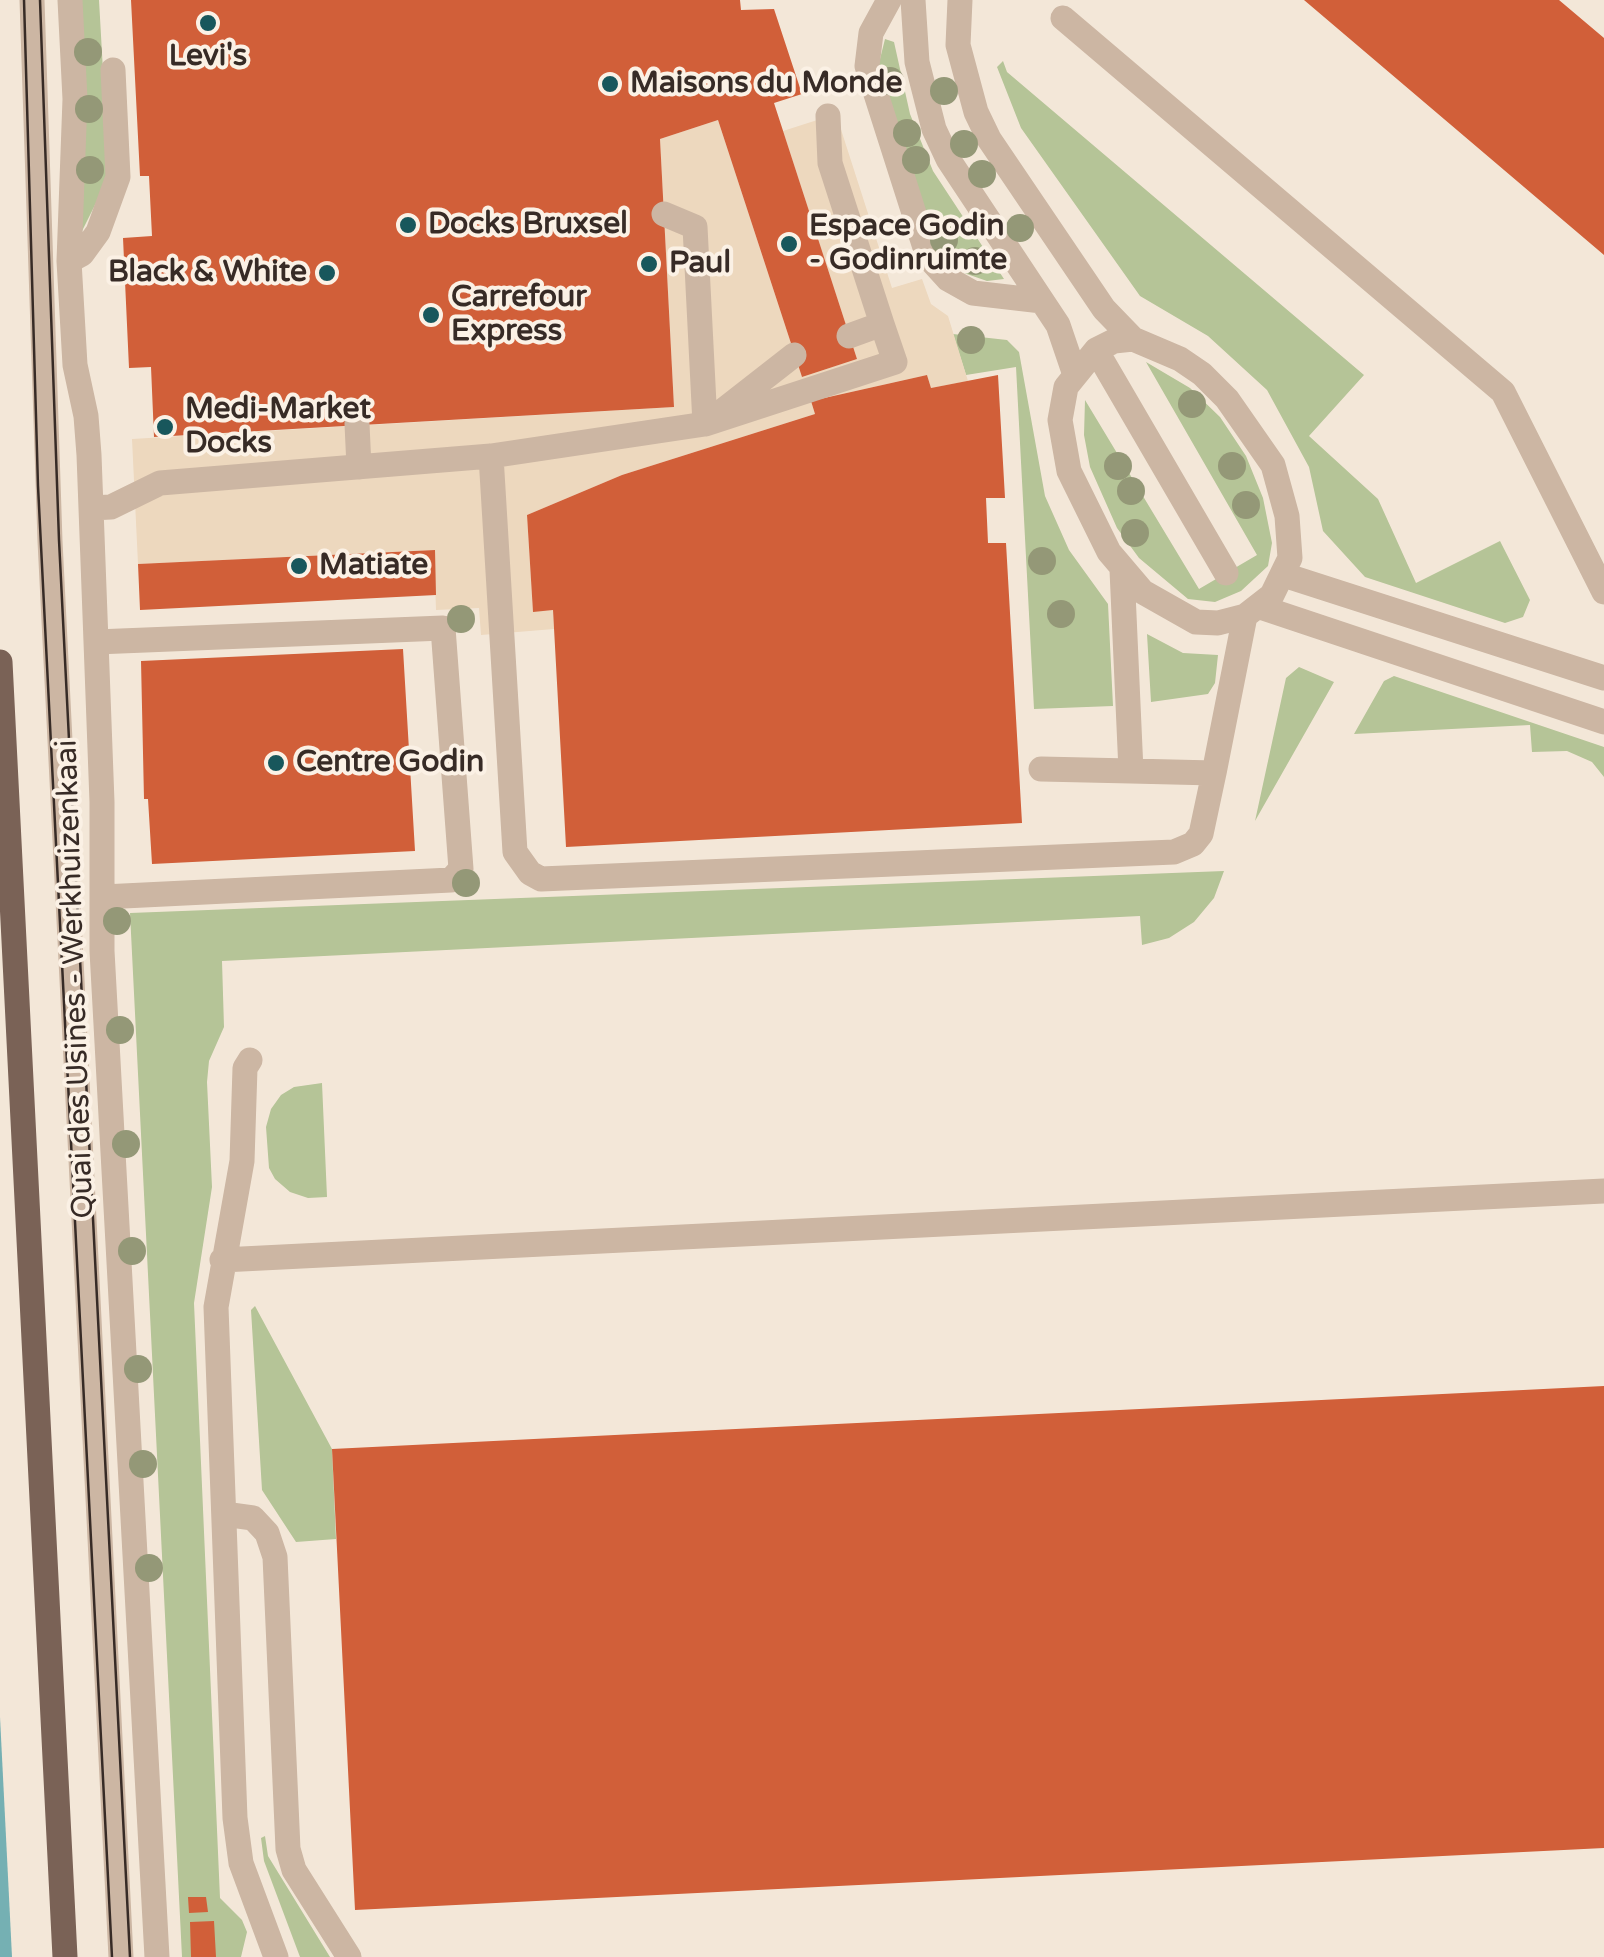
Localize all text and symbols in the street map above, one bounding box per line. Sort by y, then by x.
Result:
marker: Levi's [197,12,219,34]
place label: Levi's [169,39,247,75]
place label: Maisons du Monde [630,66,902,102]
marker: Maisons du Monde [599,73,621,95]
place label: Docks Bruxsel [428,207,628,243]
place label: Espace Godin - Godinruimte [809,209,1007,280]
marker: Docks Bruxsel [397,214,419,236]
marker: Espace Godin - Godinruimte [778,233,800,255]
place label: Paul [669,246,731,282]
marker: Paul [638,253,660,275]
place label: Black & White [108,255,307,291]
marker: Black & White [316,262,338,284]
place label: Carrefour Express [451,280,587,350]
marker: Carrefour Express [420,304,442,326]
place label: Medi-Market Docks [185,392,371,462]
marker: Medi-Market Docks [154,416,176,438]
place label: Matiate [319,548,428,584]
marker: Matiate [288,555,310,577]
street label: Quai des Usines - Werkhuizenkaai [50,739,102,1219]
place label: Centre Godin [296,745,484,781]
marker: Centre Godin [265,752,287,774]

